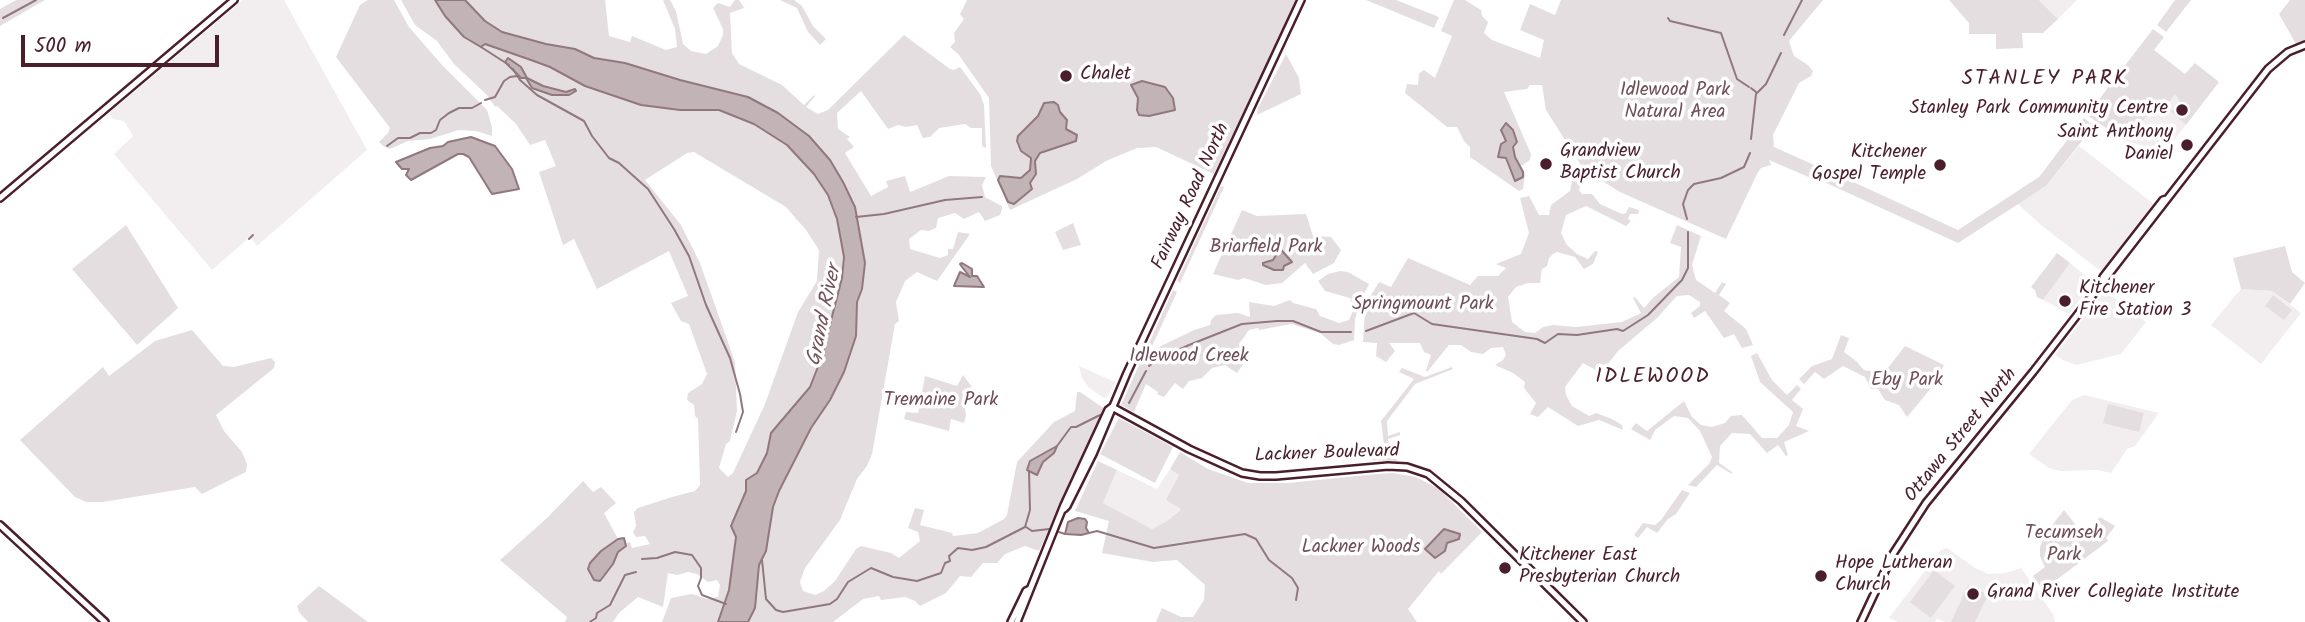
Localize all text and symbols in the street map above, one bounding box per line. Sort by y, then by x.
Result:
scale bar [24,21,222,65]
text: 500 m [34,30,91,63]
place label: Chalet [1080,65,1131,87]
district label: STANLEY PARK [1963,67,2127,93]
marker: Chalet [1058,68,1074,84]
park label: Idlewood Park Natural Area [1620,81,1730,125]
place label: Stanley Park Community Centre [1910,99,2168,121]
marker: Stanley Park Community Centre [2174,102,2190,118]
street label: Fairway Road North [1148,120,1236,274]
place label: Saint Anthony Daniel [2058,123,2173,167]
marker: Saint Anthony Daniel [2179,137,2195,153]
place label: Grandview Baptist Church [1560,142,1681,186]
place label: Kitchener Gospel Temple [1812,143,1926,187]
marker: Grandview Baptist Church [1538,156,1554,172]
marker: Kitchener Gospel Temple [1932,157,1948,173]
park label: Briarfield Park [1210,238,1322,260]
water label: Grand River [803,263,849,369]
place label: Kitchener Fire Station 3 [2079,279,2191,323]
marker: Kitchener Fire Station 3 [2057,293,2073,309]
park label: Springmount Park [1352,295,1494,317]
park label: Idlewood Creek [1129,347,1249,369]
street label: Ottawa Street North [1901,364,2023,508]
district label: IDLEWOOD [1596,365,1710,391]
park label: Eby Park [1871,371,1943,393]
park label: Tremaine Park [884,391,998,413]
street label: Lackner Boulevard [1254,441,1400,469]
park label: Tecumseh Park [2025,524,2103,568]
park label: Lackner Woods [1302,538,1420,560]
place label: Kitchener East Presbyterian Church [1519,546,1680,590]
place label: Hope Lutheran Church [1835,554,1953,598]
marker: Kitchener East Presbyterian Church [1497,560,1513,576]
marker: Hope Lutheran Church [1813,568,1829,584]
place label: Grand River Collegiate Institute [1987,583,2239,605]
marker: Grand River Collegiate Institute [1965,586,1981,602]

